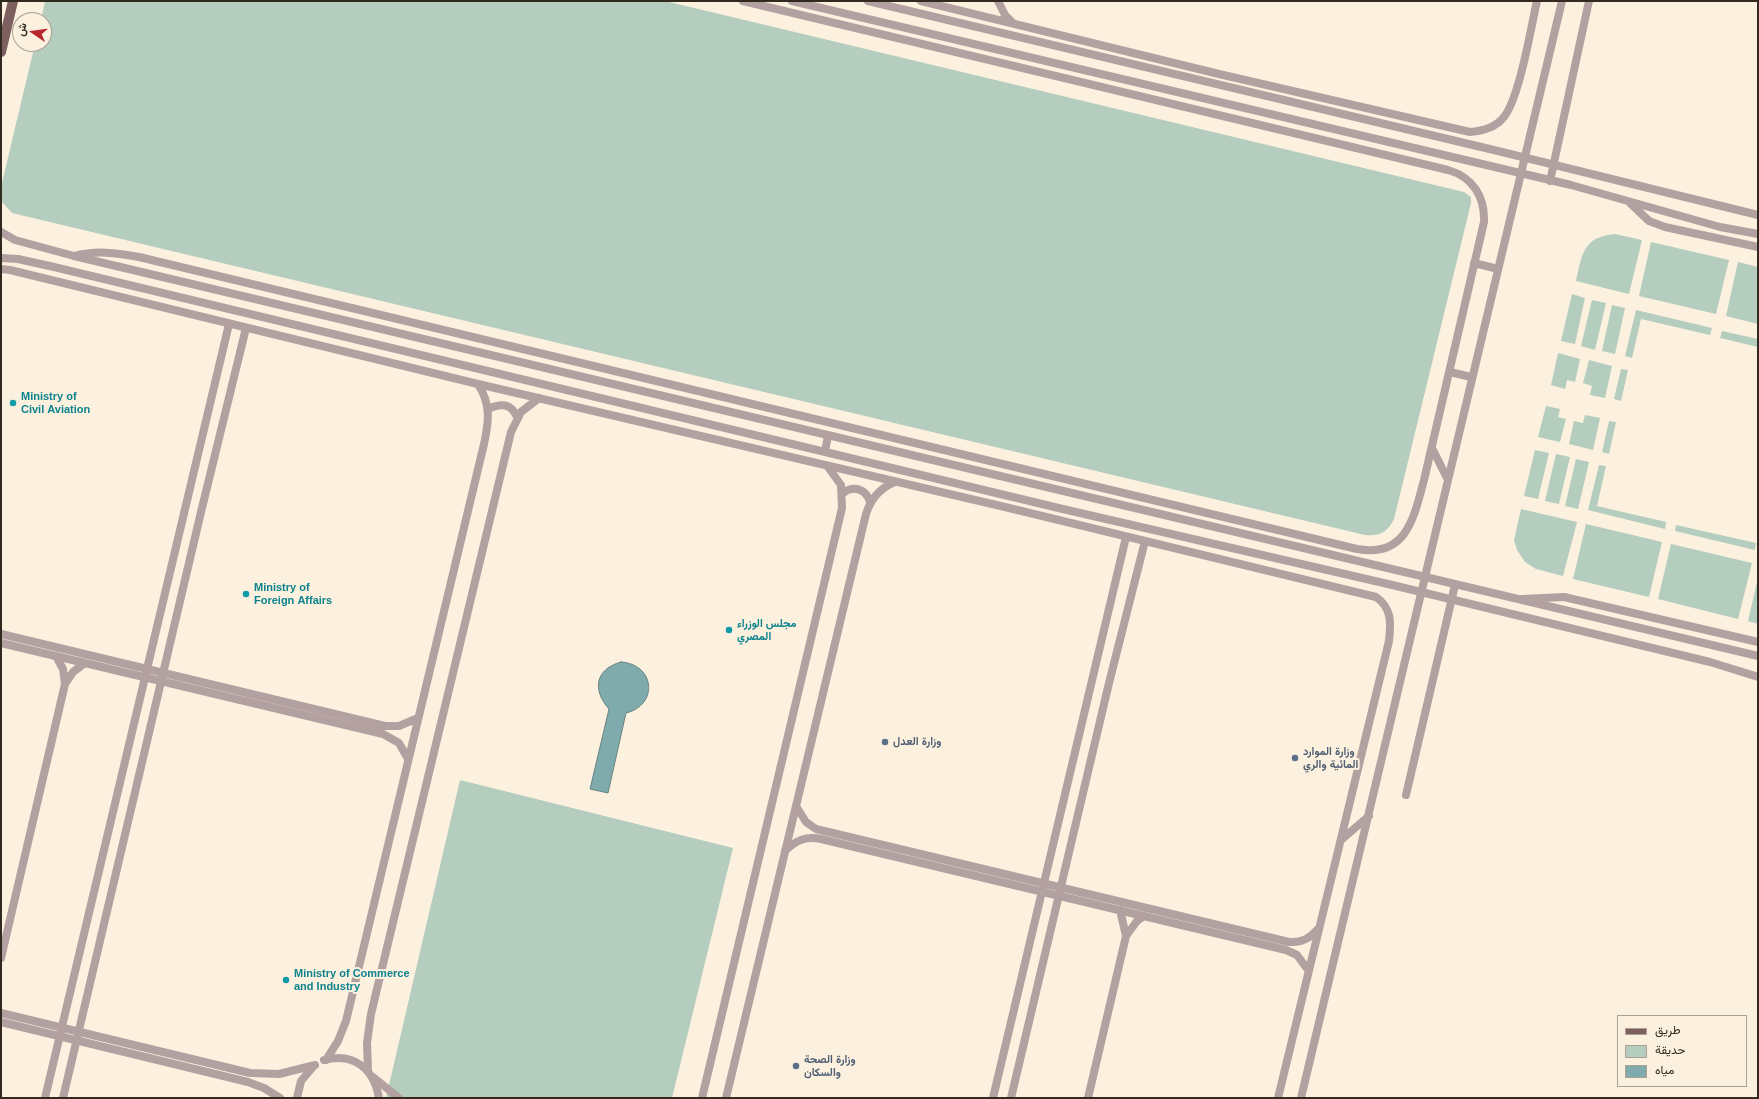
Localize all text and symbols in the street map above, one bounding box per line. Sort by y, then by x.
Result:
north arrow [12,12,52,52]
text: ش [14,22,29,37]
place label: Ministry of Civil Aviation [21,390,90,416]
marker: Ministry of Civil Aviation [8,398,18,408]
place label: Ministry of Foreign Affairs [254,581,332,607]
marker: Ministry of Foreign Affairs [241,589,251,599]
place label: مجلس الوزراء المصري [737,617,797,643]
marker: مجلس الوزراء المصري [724,625,734,635]
place label: وزارة العدل [893,735,941,749]
marker: وزارة العدل [880,737,890,747]
place label: وزارة الموارد المائية والري [1303,745,1358,771]
marker: وزارة الموارد المائية والري [1290,753,1300,763]
place label: Ministry of Commerce and Industry [294,967,410,993]
marker: Ministry of Commerce and Industry [281,975,291,985]
legend [1617,1015,1747,1087]
text: طريق [1655,1023,1680,1037]
text: حديقة [1655,1043,1685,1057]
place label: وزارة الصحة والسكان [804,1053,856,1079]
marker: وزارة الصحة والسكان [791,1061,801,1071]
text: مياه [1655,1063,1674,1077]

